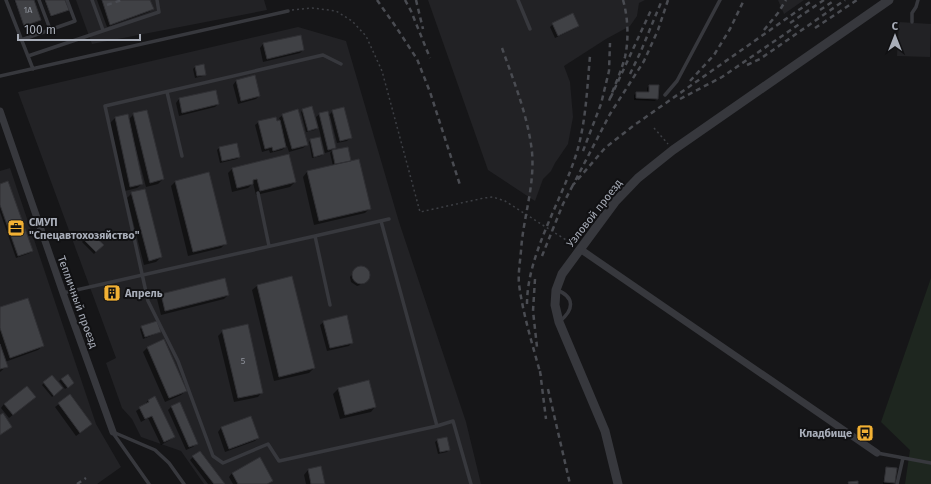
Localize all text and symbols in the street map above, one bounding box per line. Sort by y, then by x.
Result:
house number: 1А [23,5,33,15]
scale bar [18,16,140,42]
north arrow [875,16,915,56]
text: С [892,20,899,33]
text: 100 m [24,23,56,37]
street label: Узловой проезд [564,177,625,250]
place label: СМУП "Спецавтохозяйство" [29,216,140,242]
office icon: СМУП "Спецавтохозяйство" [6,218,26,238]
street label: Тепличный проезд [55,254,100,350]
building icon: Апрель [102,283,122,303]
place label: Апрель [124,287,163,300]
house number: 5 [241,356,246,366]
bus stop icon: Кладбище [855,423,875,443]
place label: Кладбище [799,427,852,440]

